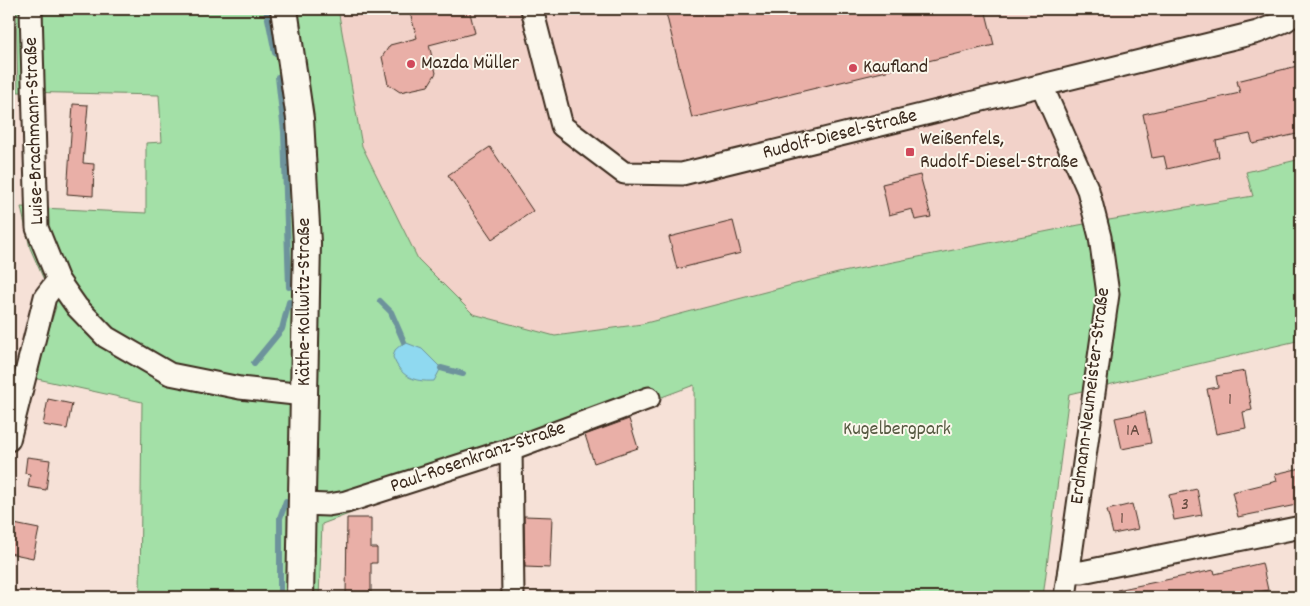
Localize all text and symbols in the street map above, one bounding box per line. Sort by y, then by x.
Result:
street label: Luise-Brachmann-Straße [18,37,52,225]
place label: Mazda Müller [421,50,520,78]
place label: Kaufland [863,54,928,82]
marker: Mazda Müller [405,58,417,70]
marker: Kaufland [847,62,859,74]
street label: Rudolf-Diesel-Straße [760,102,920,168]
place label: Weißenfels, Rudolf-Diesel-Straße [920,126,1078,177]
marker: Weißenfels, Rudolf-Diesel-Straße [904,146,916,158]
street label: Käthe-Kollwitz-Straße [291,217,319,386]
street label: Erdmann-Neumeister-Straße [1064,286,1118,506]
house number: 1 [1228,388,1232,413]
street label: Paul-Rosenkranz-Straße [387,415,570,501]
park label: Kugelbergpark [843,416,951,444]
house number: 1A [1126,419,1140,444]
house number: 3 [1181,493,1189,518]
house number: 1 [1120,507,1124,532]

